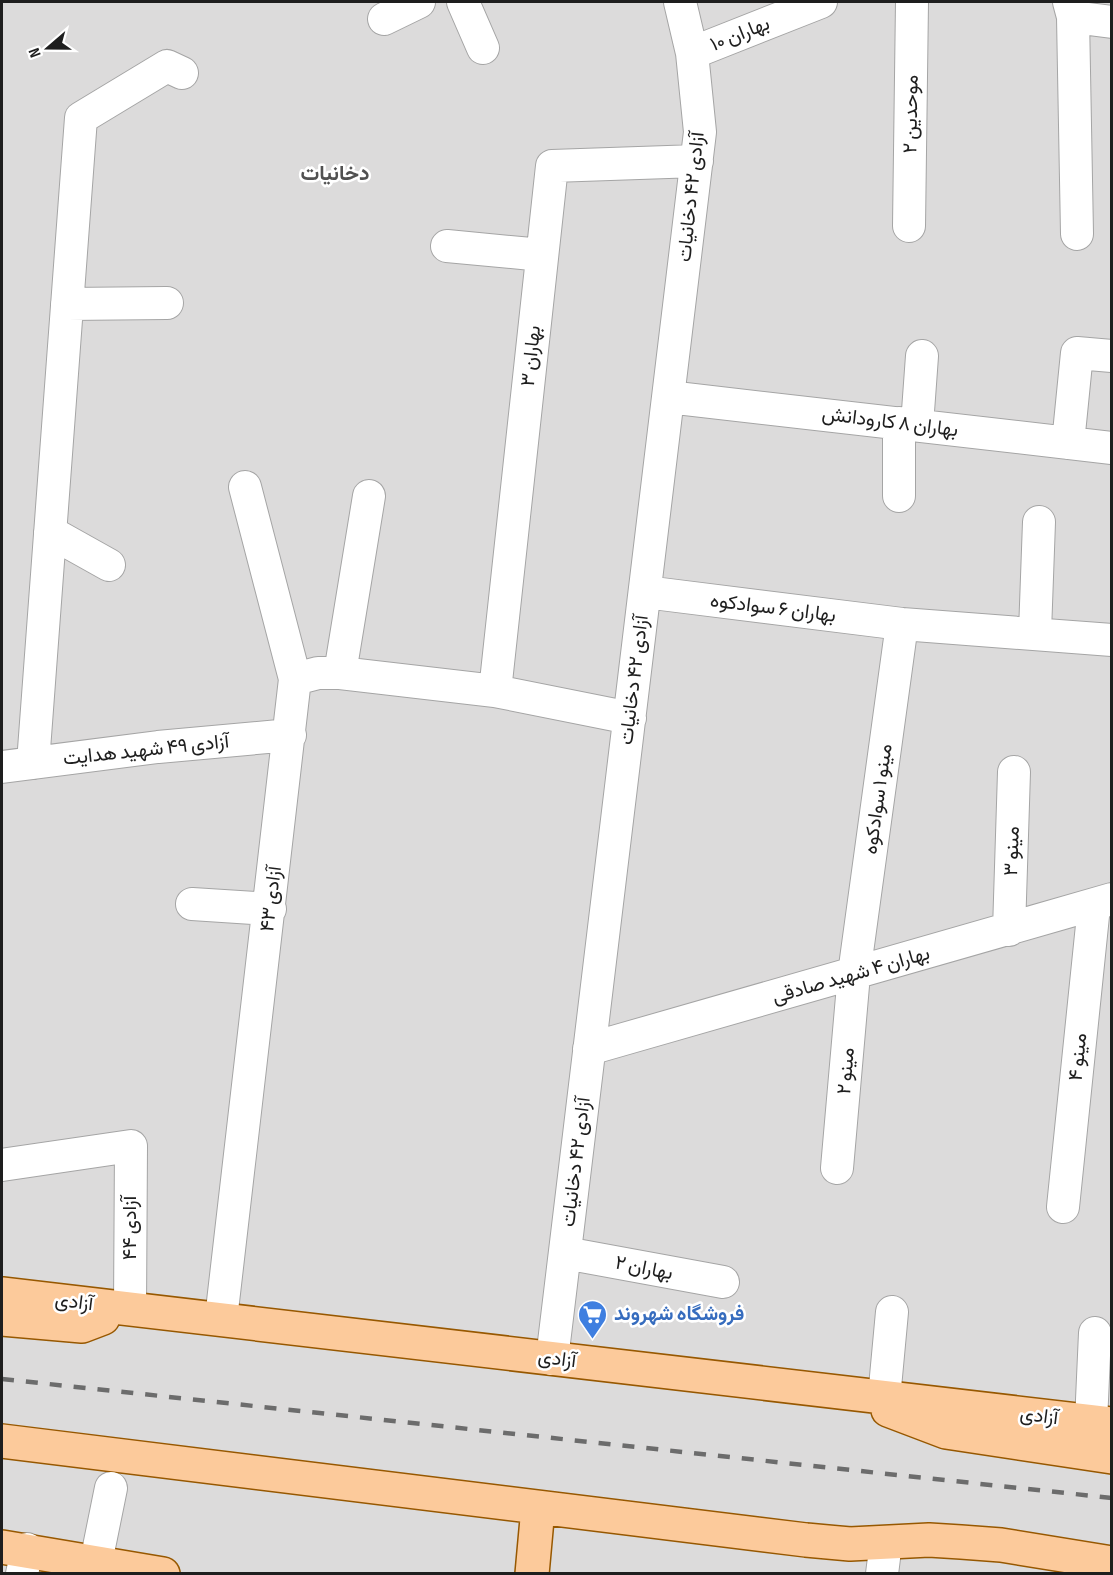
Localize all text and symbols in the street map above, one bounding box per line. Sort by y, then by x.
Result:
street label: بهاران ۱۰ [707,11,773,57]
north arrow [18,18,78,78]
text: N [25,45,46,60]
street label: موحدین ۲ [898,74,924,154]
street label: آزادی ۴۲ دخانیات [672,129,710,263]
district label: دخانیات [301,161,369,186]
street label: بهاران ۳ [516,324,546,388]
street label: بهاران ۸ کارودانش [820,402,960,442]
street label: بهاران ۶ سوادکوه [709,588,837,628]
street label: آزادی ۴۲ دخانیات [614,612,654,746]
street label: آزادی ۴۹ شهید هدایت [62,729,231,771]
street label: مینو ۱ سوادکوه [858,742,898,856]
street label: مینو ۳ [999,826,1025,876]
street label: آزادی ۴۳ [255,863,287,933]
street label: بهاران ۴ شهید صادقی [769,941,933,1009]
street label: مینو ۴ [1064,1032,1092,1082]
street label: مینو ۲ [832,1046,860,1096]
street label: آزادی ۴۲ دخانیات [556,1094,596,1228]
street label: آزادی ۴۴ [118,1194,142,1260]
street label: بهاران ۲ [613,1251,675,1285]
street label: آزادی [53,1288,96,1316]
supermarket icon: فروشگاه شهروند [577,1298,609,1340]
place label: فروشگاه شهروند [614,1302,744,1326]
street label: آزادی [536,1345,579,1373]
street label: آزادی [1018,1402,1061,1430]

